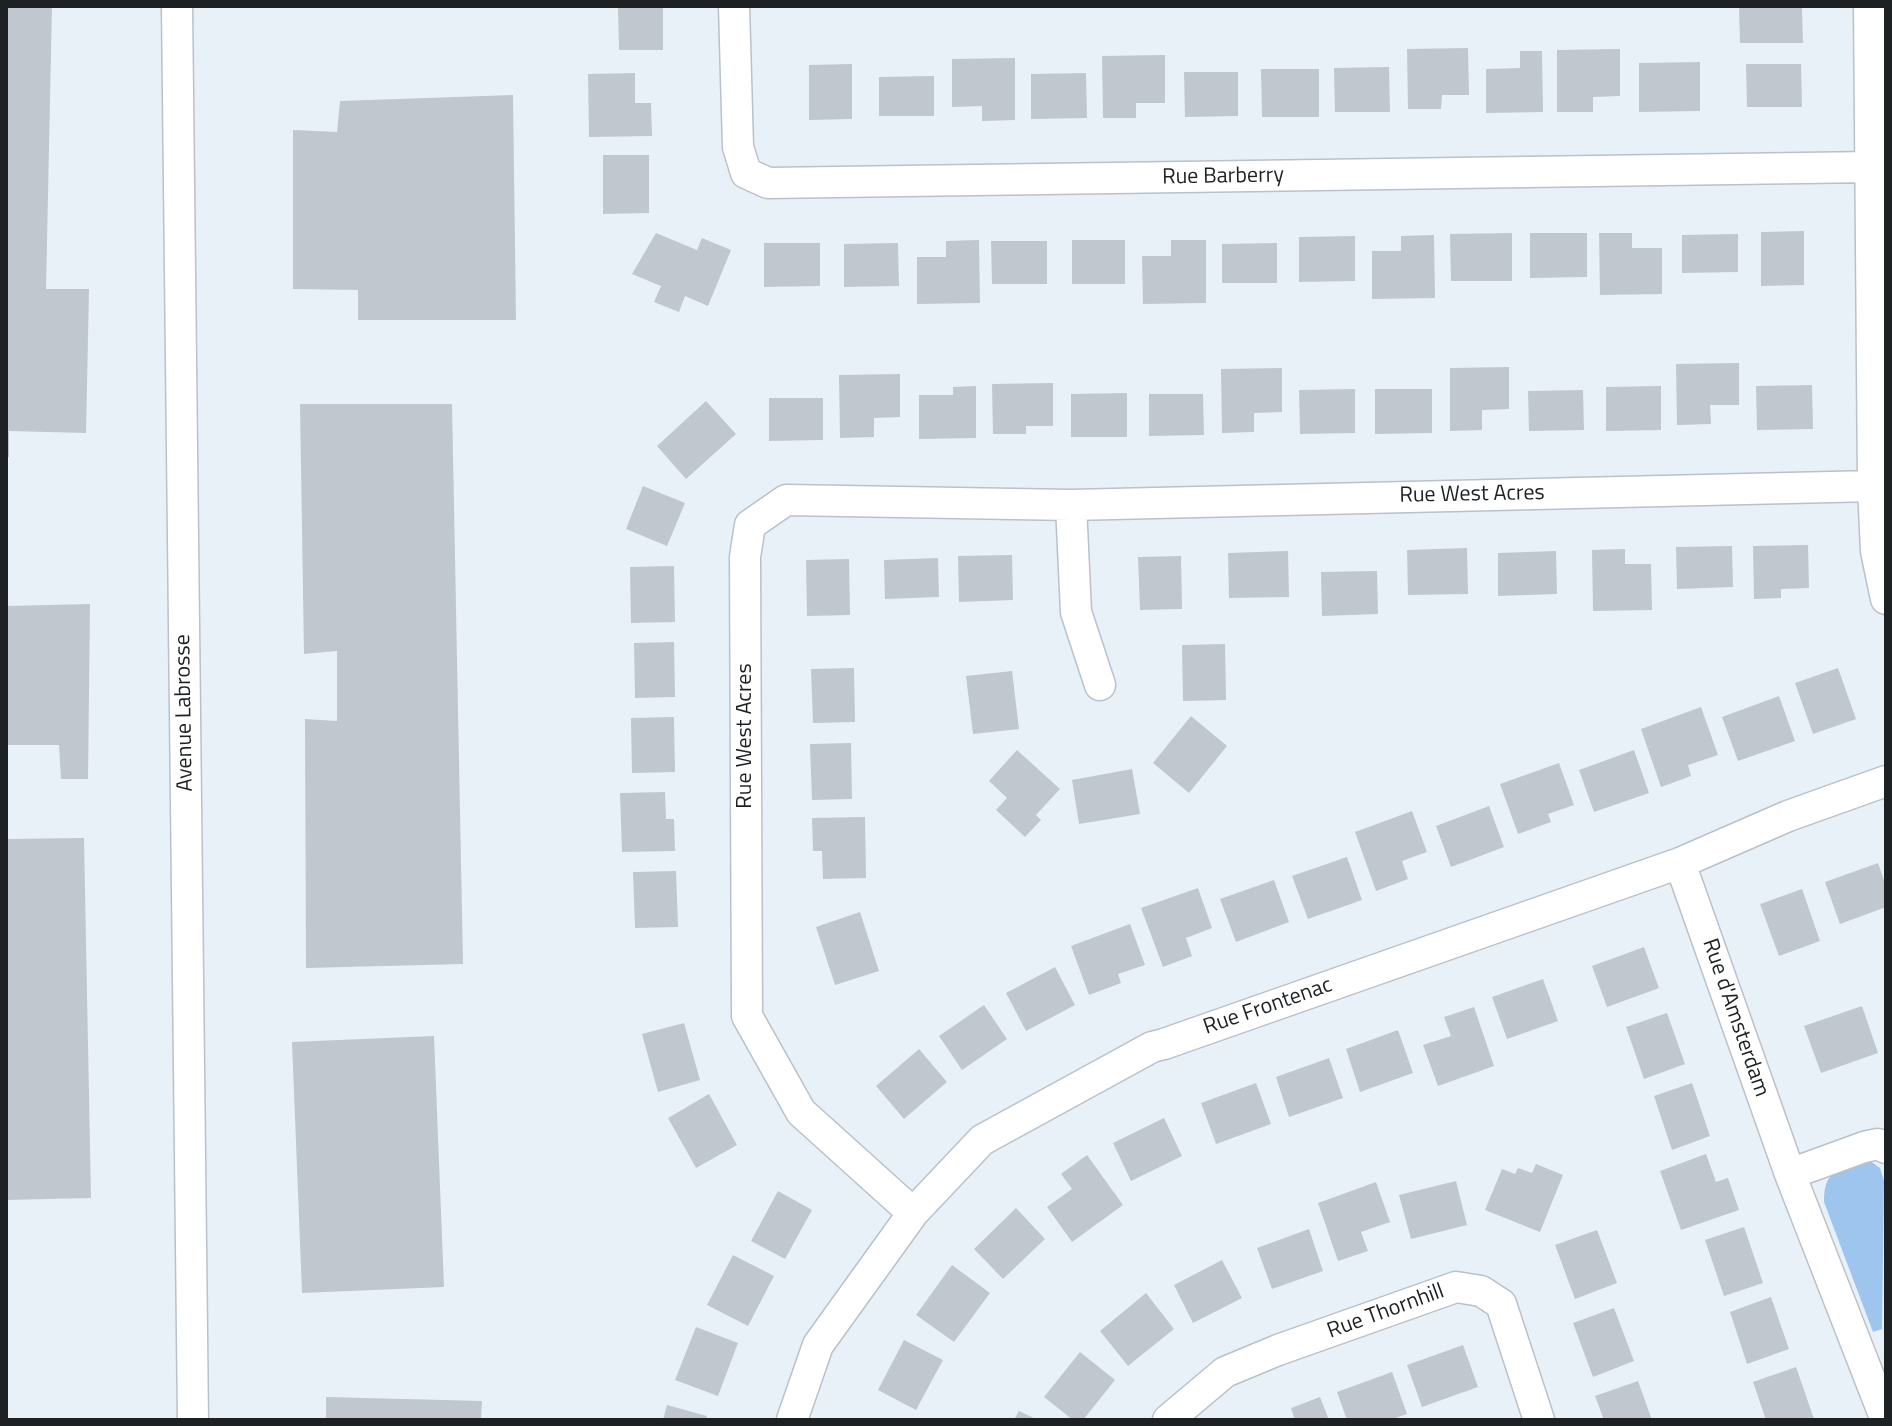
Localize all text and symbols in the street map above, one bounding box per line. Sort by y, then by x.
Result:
street label: Rue Barberry [1162,163,1284,191]
street label: Rue West Acres [1399,481,1545,509]
street label: Avenue Labrosse [170,634,200,792]
street label: Rue West Acres [733,663,759,809]
street label: Rue d'Amsterdam [1696,936,1774,1100]
street label: Rue Frontenac [1200,973,1336,1041]
street label: Rue Thornhill [1324,1279,1448,1345]

